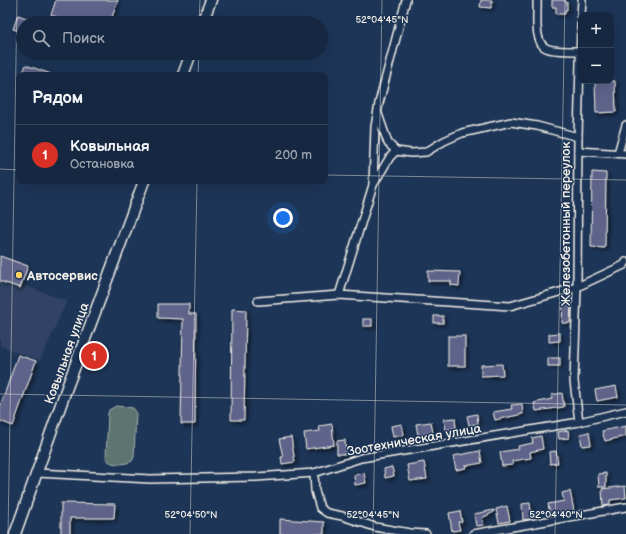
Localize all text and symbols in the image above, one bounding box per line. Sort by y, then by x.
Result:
map controls [578,12,614,84]
button: + [578,12,614,48]
text: 52°04'45"N [355,14,409,26]
search box [16,16,328,60]
icon: search [30,27,52,49]
text: Поиск [62,29,105,48]
button: − [578,48,614,84]
text: Рядом [32,88,83,108]
text: Ковыльная [70,137,150,156]
street label: Железобетонный переулок [558,142,574,306]
text: 1 [42,147,48,163]
text: 200 m [275,147,312,163]
text: Остановка [70,156,135,172]
your location [273,208,293,228]
place label: Автосервис [26,268,98,284]
marker: Автосервис [14,270,24,280]
street label: Ковыльная улица [41,300,93,406]
pin: 1 [81,341,107,371]
street label: Зоотехническая улица [346,420,483,460]
text: 52°04'50"N [165,509,218,521]
text: 52°04'45"N [346,509,400,521]
text: 52°04'40"N [529,509,583,521]

